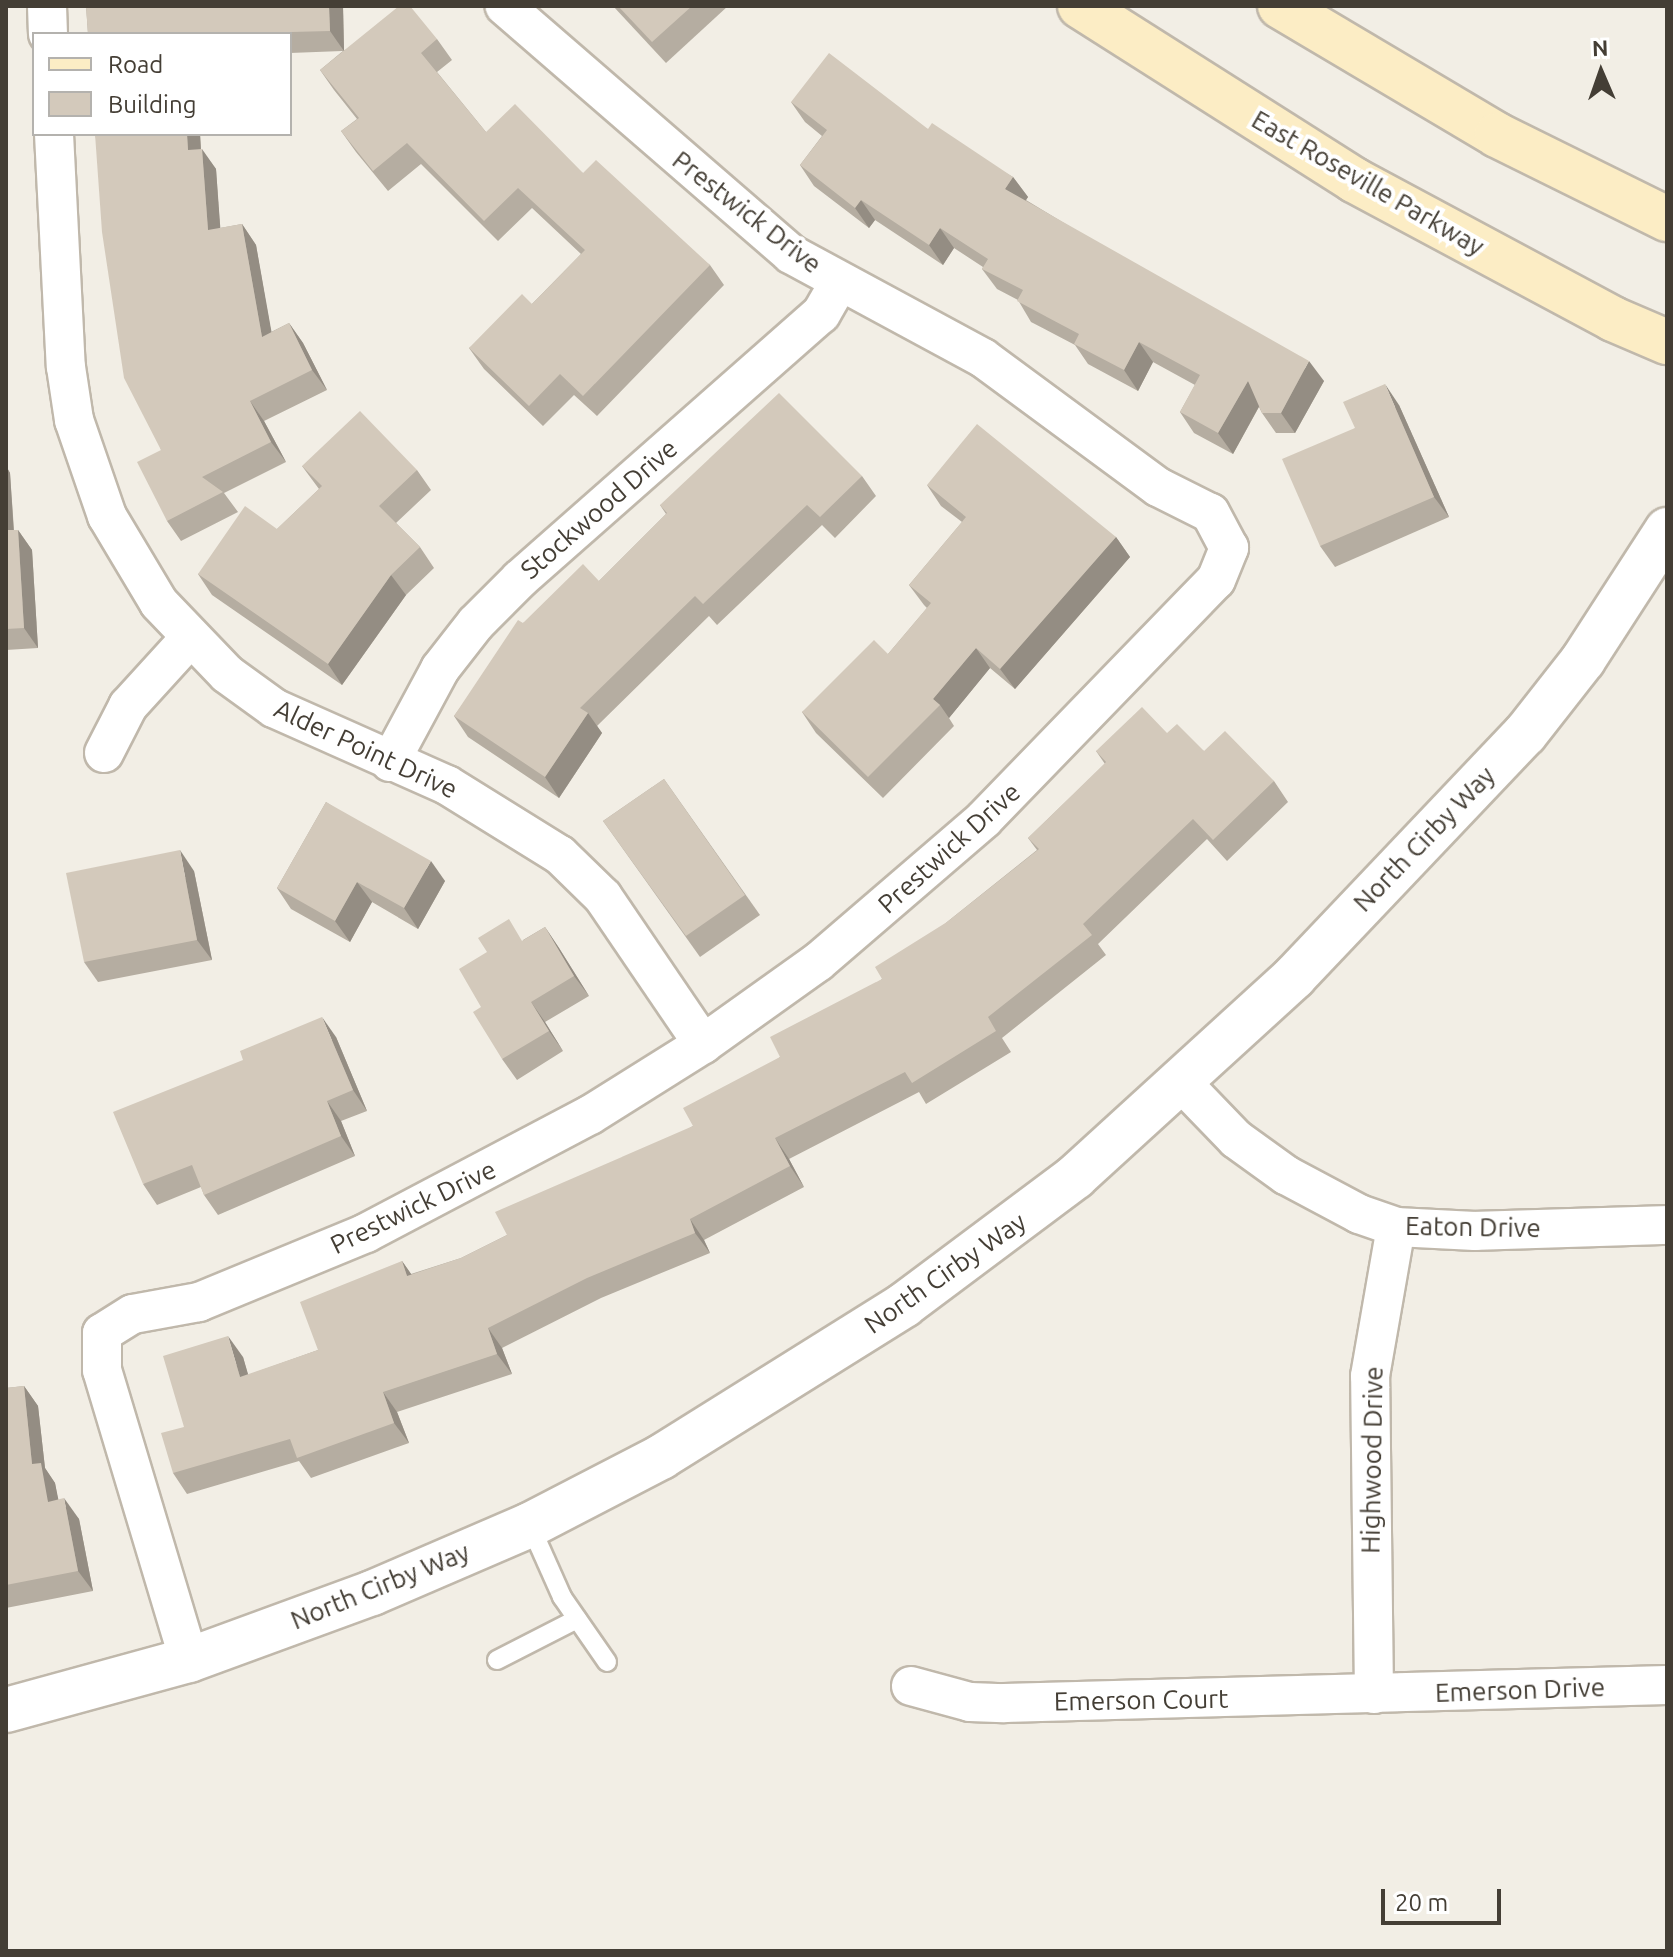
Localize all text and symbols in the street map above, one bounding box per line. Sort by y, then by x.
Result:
legend [32,32,292,136]
north arrow [1561,32,1641,112]
text: N [1591,35,1609,60]
text: Road [108,51,163,78]
text: Building [108,91,196,118]
street label: East Roseville Parkway [1246,104,1490,262]
street label: Prestwick Drive [666,144,828,280]
street label: Stockwood Drive [514,432,684,586]
street label: Alder Point Drive [270,693,462,805]
street label: North Cirby Way [1347,760,1501,918]
street label: Prestwick Drive [872,776,1026,920]
street label: Prestwick Drive [325,1153,501,1261]
street label: North Cirby Way [858,1206,1032,1340]
street label: Eaton Drive [1405,1210,1541,1244]
street label: Highwood Drive [1355,1366,1389,1554]
street label: North Cirby Way [286,1536,474,1636]
street label: Emerson Drive [1435,1671,1605,1709]
street label: Emerson Court [1053,1683,1229,1717]
scale bar [1385,1873,1505,1923]
text: 20 m [1395,1889,1448,1916]

